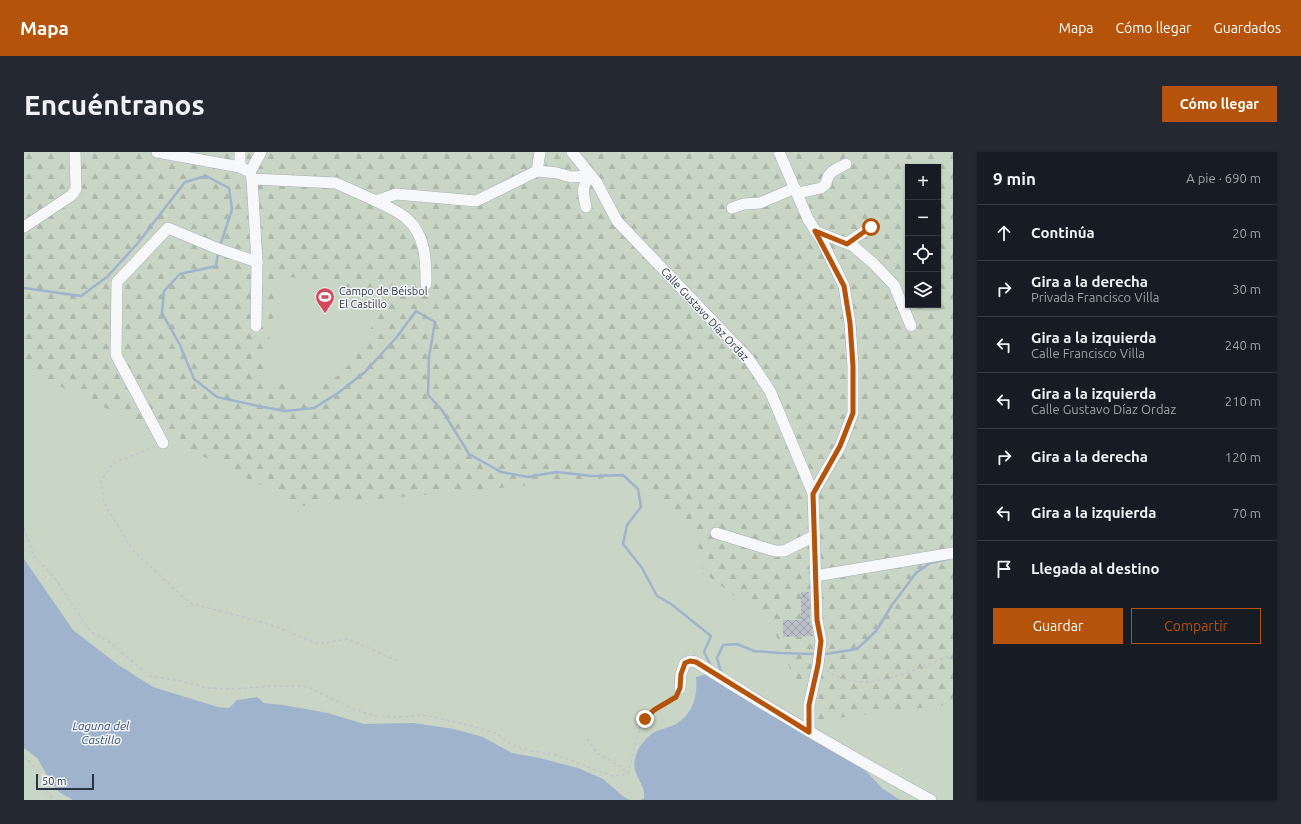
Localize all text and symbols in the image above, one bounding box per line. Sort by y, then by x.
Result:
text: Mapa [20,17,69,39]
text: Mapa [1059,20,1094,36]
text: Cómo llegar [1116,20,1191,36]
text: Guardados [1213,20,1281,36]
button: Cómo llegar [1162,86,1277,122]
text: Encuéntranos [24,89,205,120]
map controls [905,164,941,308]
button: + [905,164,941,200]
text: 9 min [993,169,1036,188]
text: A pie · 690 m [1186,171,1261,185]
button: − [905,200,941,236]
route start [862,218,880,236]
icon: ahead [993,222,1015,244]
text: Continúa [1031,224,1095,241]
text: 20 m [1232,226,1261,240]
button: locate [905,236,941,272]
street label: Calle Gustavo Díaz Ordaz [659,265,751,363]
button: layers [905,272,941,308]
text: Gira a la derecha [1031,273,1148,290]
icon: right [993,278,1015,300]
text: 30 m [1232,282,1261,296]
place label: Campo de Béisbol El Castillo [339,285,428,310]
sports icon: Campo de Béisbol El Castillo [314,286,336,314]
text: Privada Francisco Villa [1031,290,1160,304]
text: Gira a la izquierda [1031,329,1157,346]
icon: left [993,334,1015,356]
text: 240 m [1225,338,1261,352]
text: Calle Francisco Villa [1031,346,1145,360]
text: Gira a la izquierda [1031,385,1157,402]
icon: left [993,390,1015,412]
text: 210 m [1225,394,1261,408]
text: Calle Gustavo Díaz Ordaz [1031,402,1176,416]
icon: right [993,446,1015,468]
text: Gira a la derecha [1031,448,1148,465]
text: 120 m [1225,450,1261,464]
icon: left [993,502,1015,524]
text: Gira a la izquierda [1031,504,1157,521]
text: 70 m [1232,506,1261,520]
icon: arrive [993,558,1015,580]
text: Llegada al destino [1031,560,1160,577]
button: Guardar [993,608,1123,644]
button: Compartir [1131,608,1261,644]
route end [636,710,654,728]
water label: Laguna del Castillo [73,719,130,746]
scale bar [36,772,94,791]
text: 50 m [42,775,66,787]

